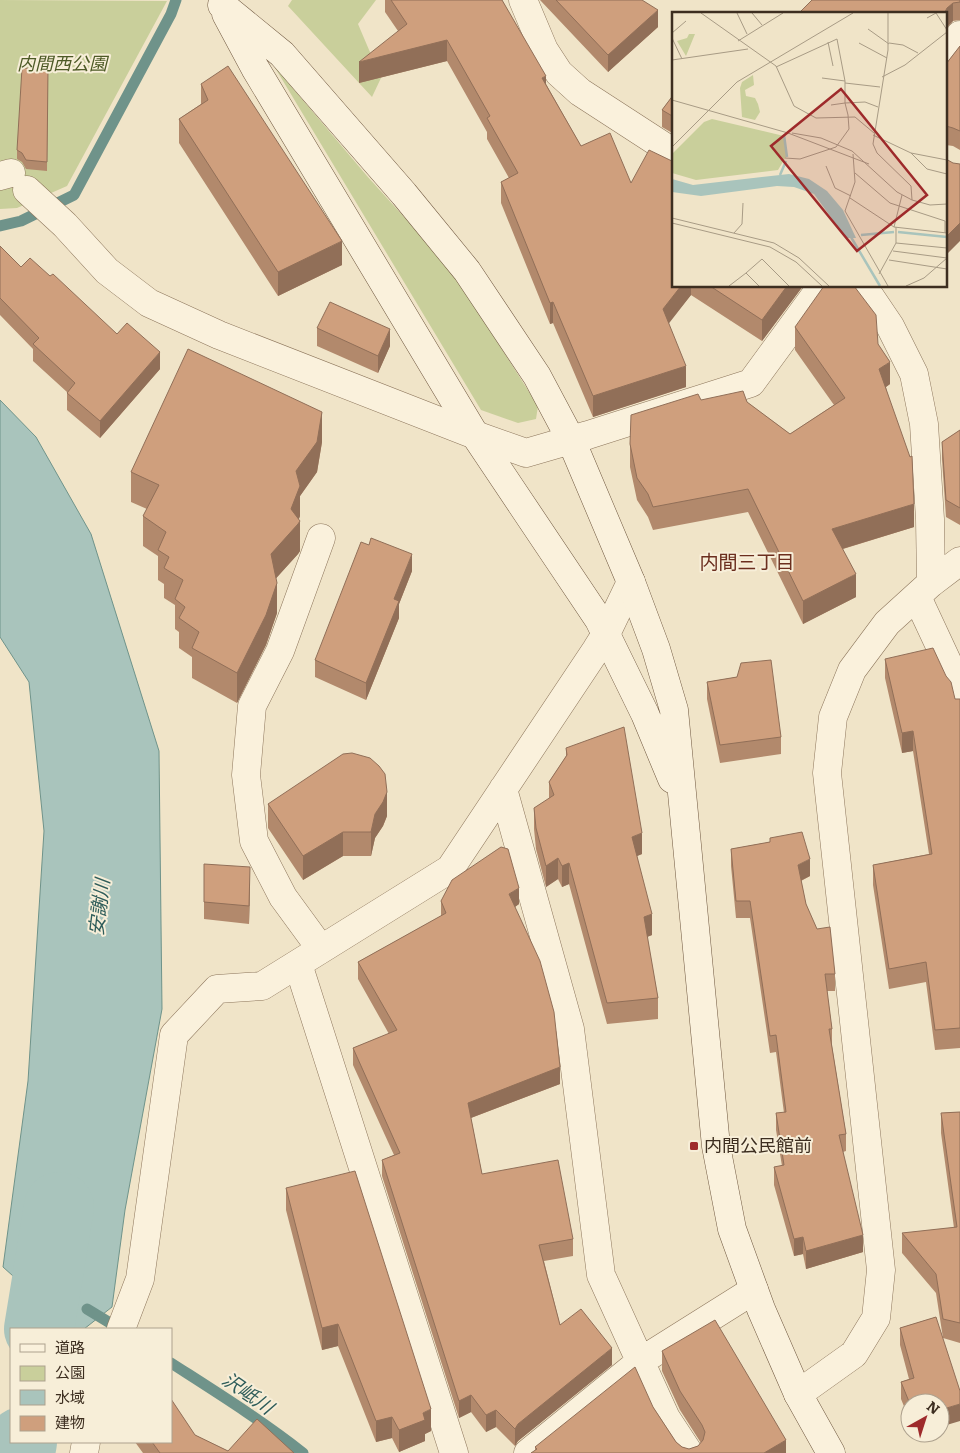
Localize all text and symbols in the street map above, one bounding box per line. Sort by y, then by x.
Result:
inset map [672,12,948,288]
park label: 内間西公園 [17,49,110,76]
district label: 内間三丁目 [699,547,795,575]
water label: 安謝川 [81,875,116,937]
place label: 内間公民館前 [704,1131,812,1158]
marker: 内間公民館前 [688,1140,700,1152]
legend [10,1328,172,1443]
text: 道路 [55,1335,85,1358]
text: 公園 [55,1360,85,1383]
water label: 沢岻川 [217,1364,282,1421]
text: 水域 [55,1385,85,1408]
north arrow [900,1393,950,1443]
text: N [923,1396,945,1419]
text: 建物 [55,1410,85,1433]

